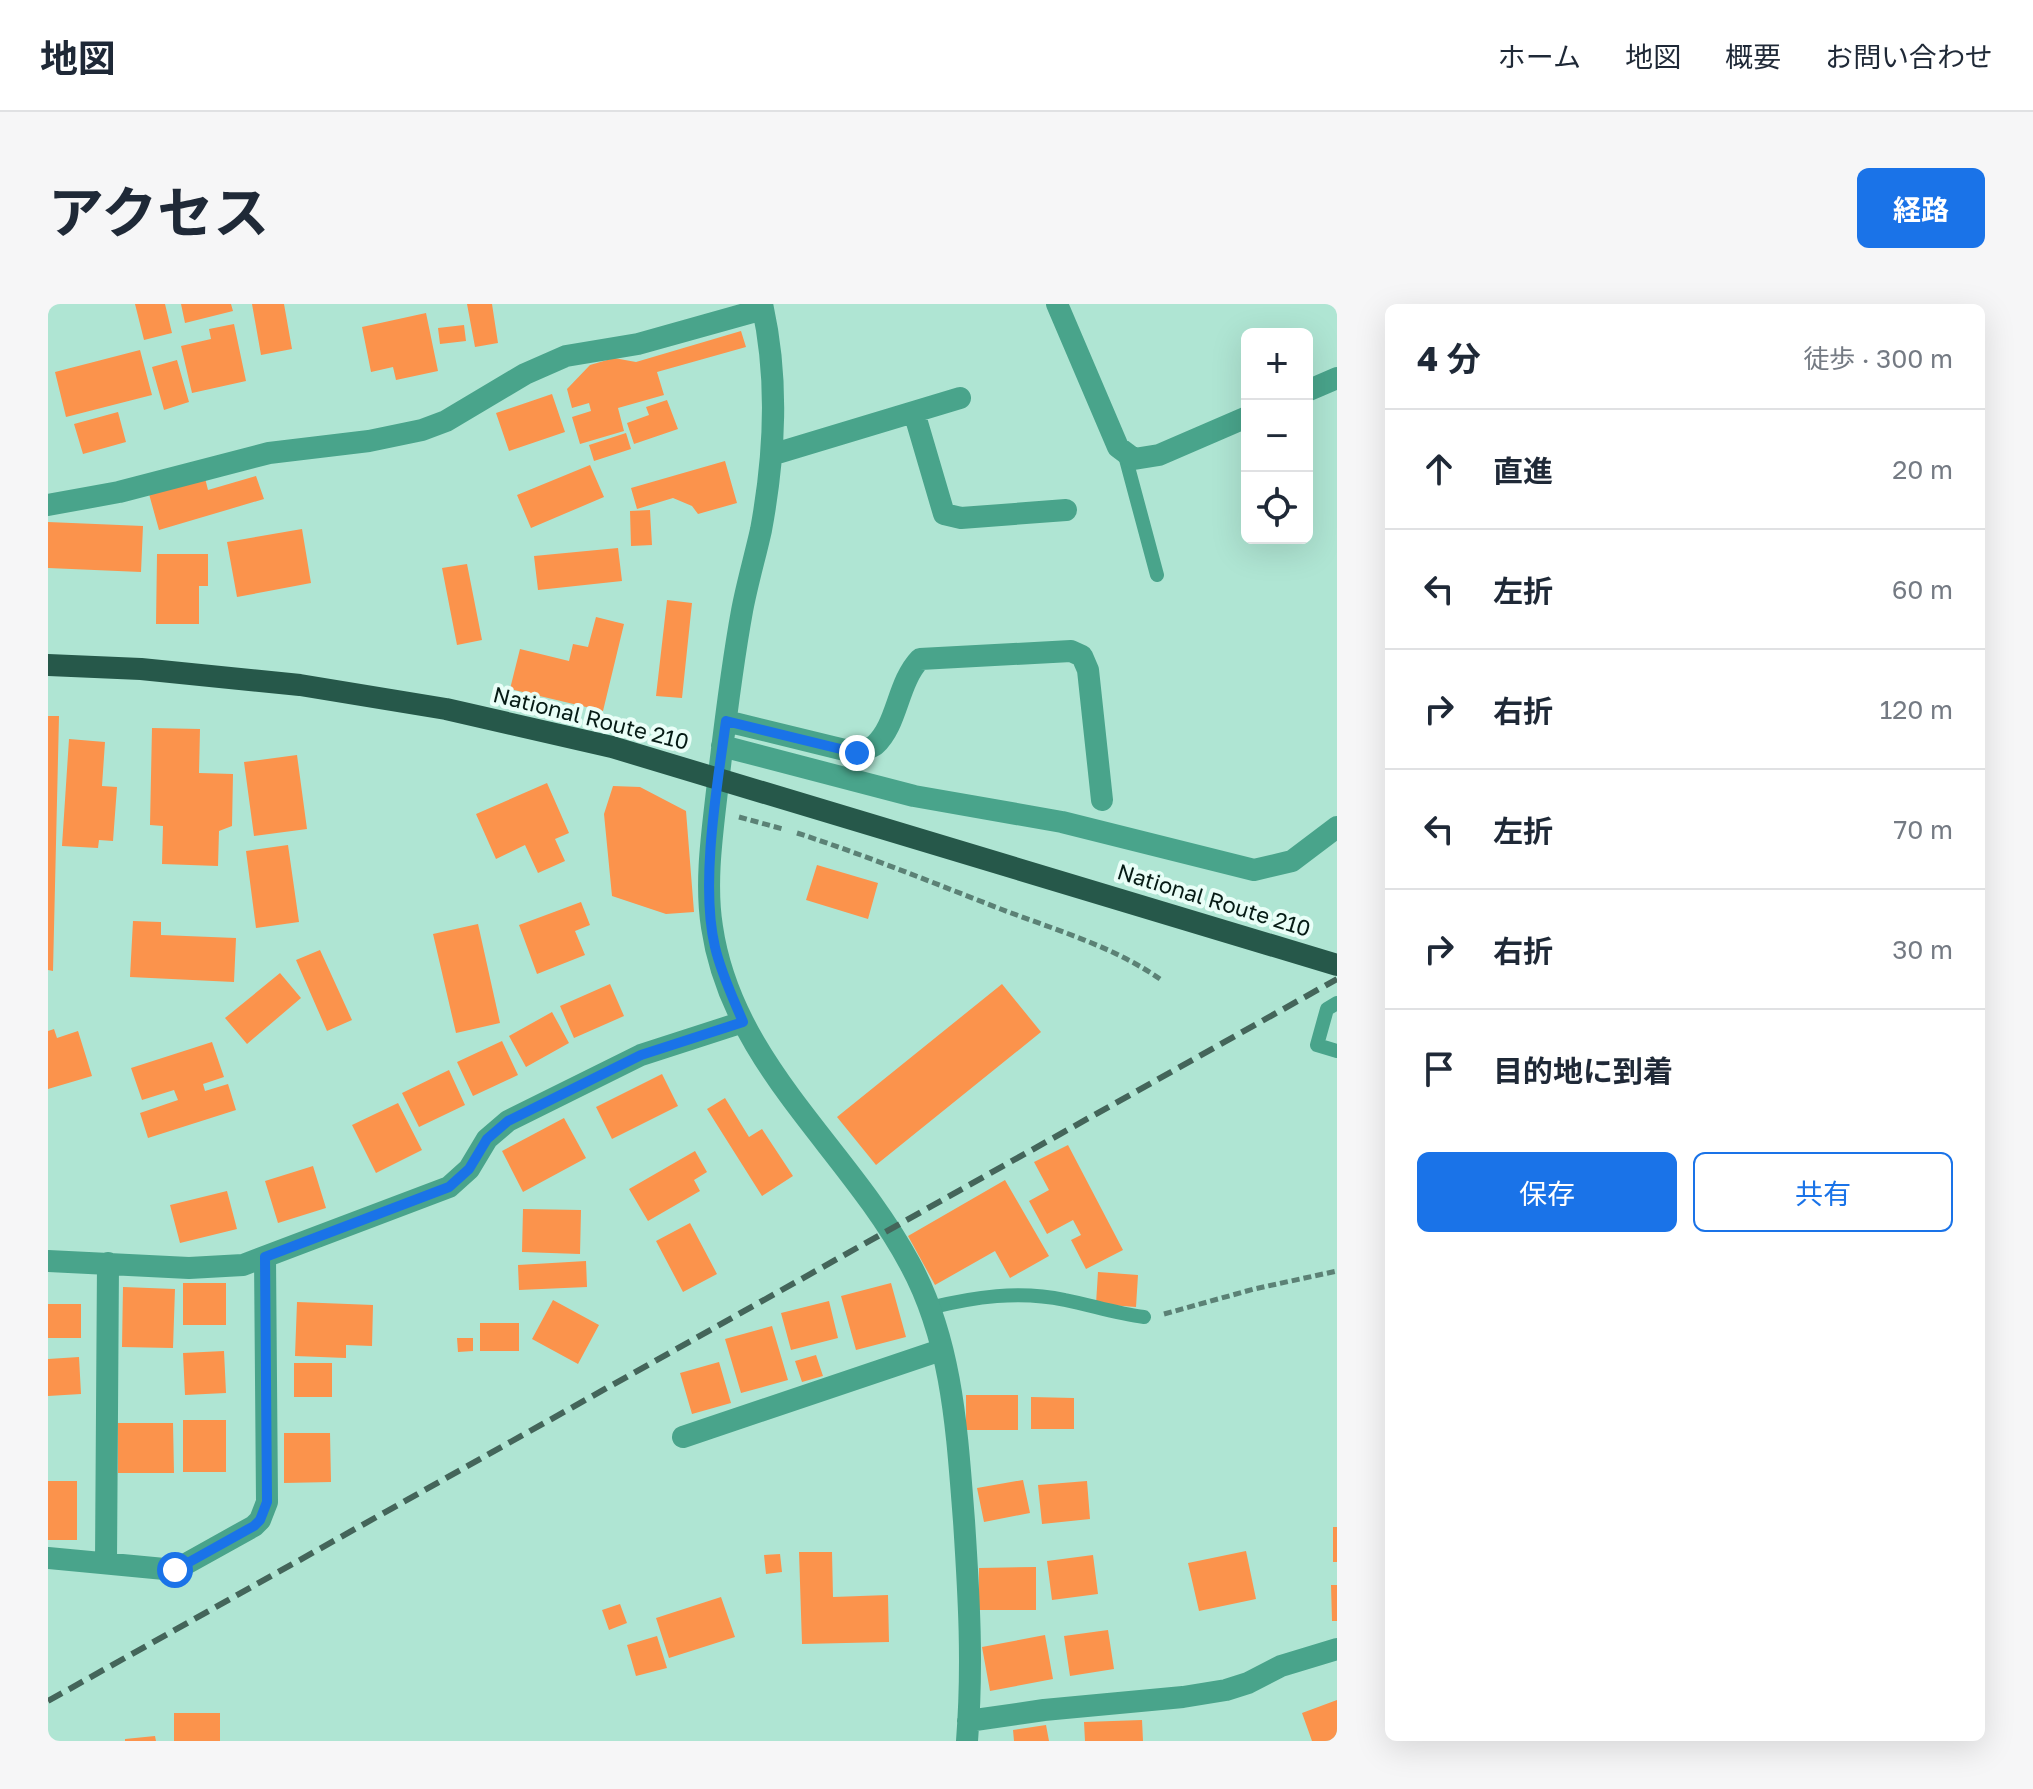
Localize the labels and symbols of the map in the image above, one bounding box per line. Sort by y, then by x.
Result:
street label: National Route 210 [490,680,692,755]
route end [839,735,875,771]
street label: National Route 210 [1114,857,1314,942]
route start [157,1552,193,1588]

